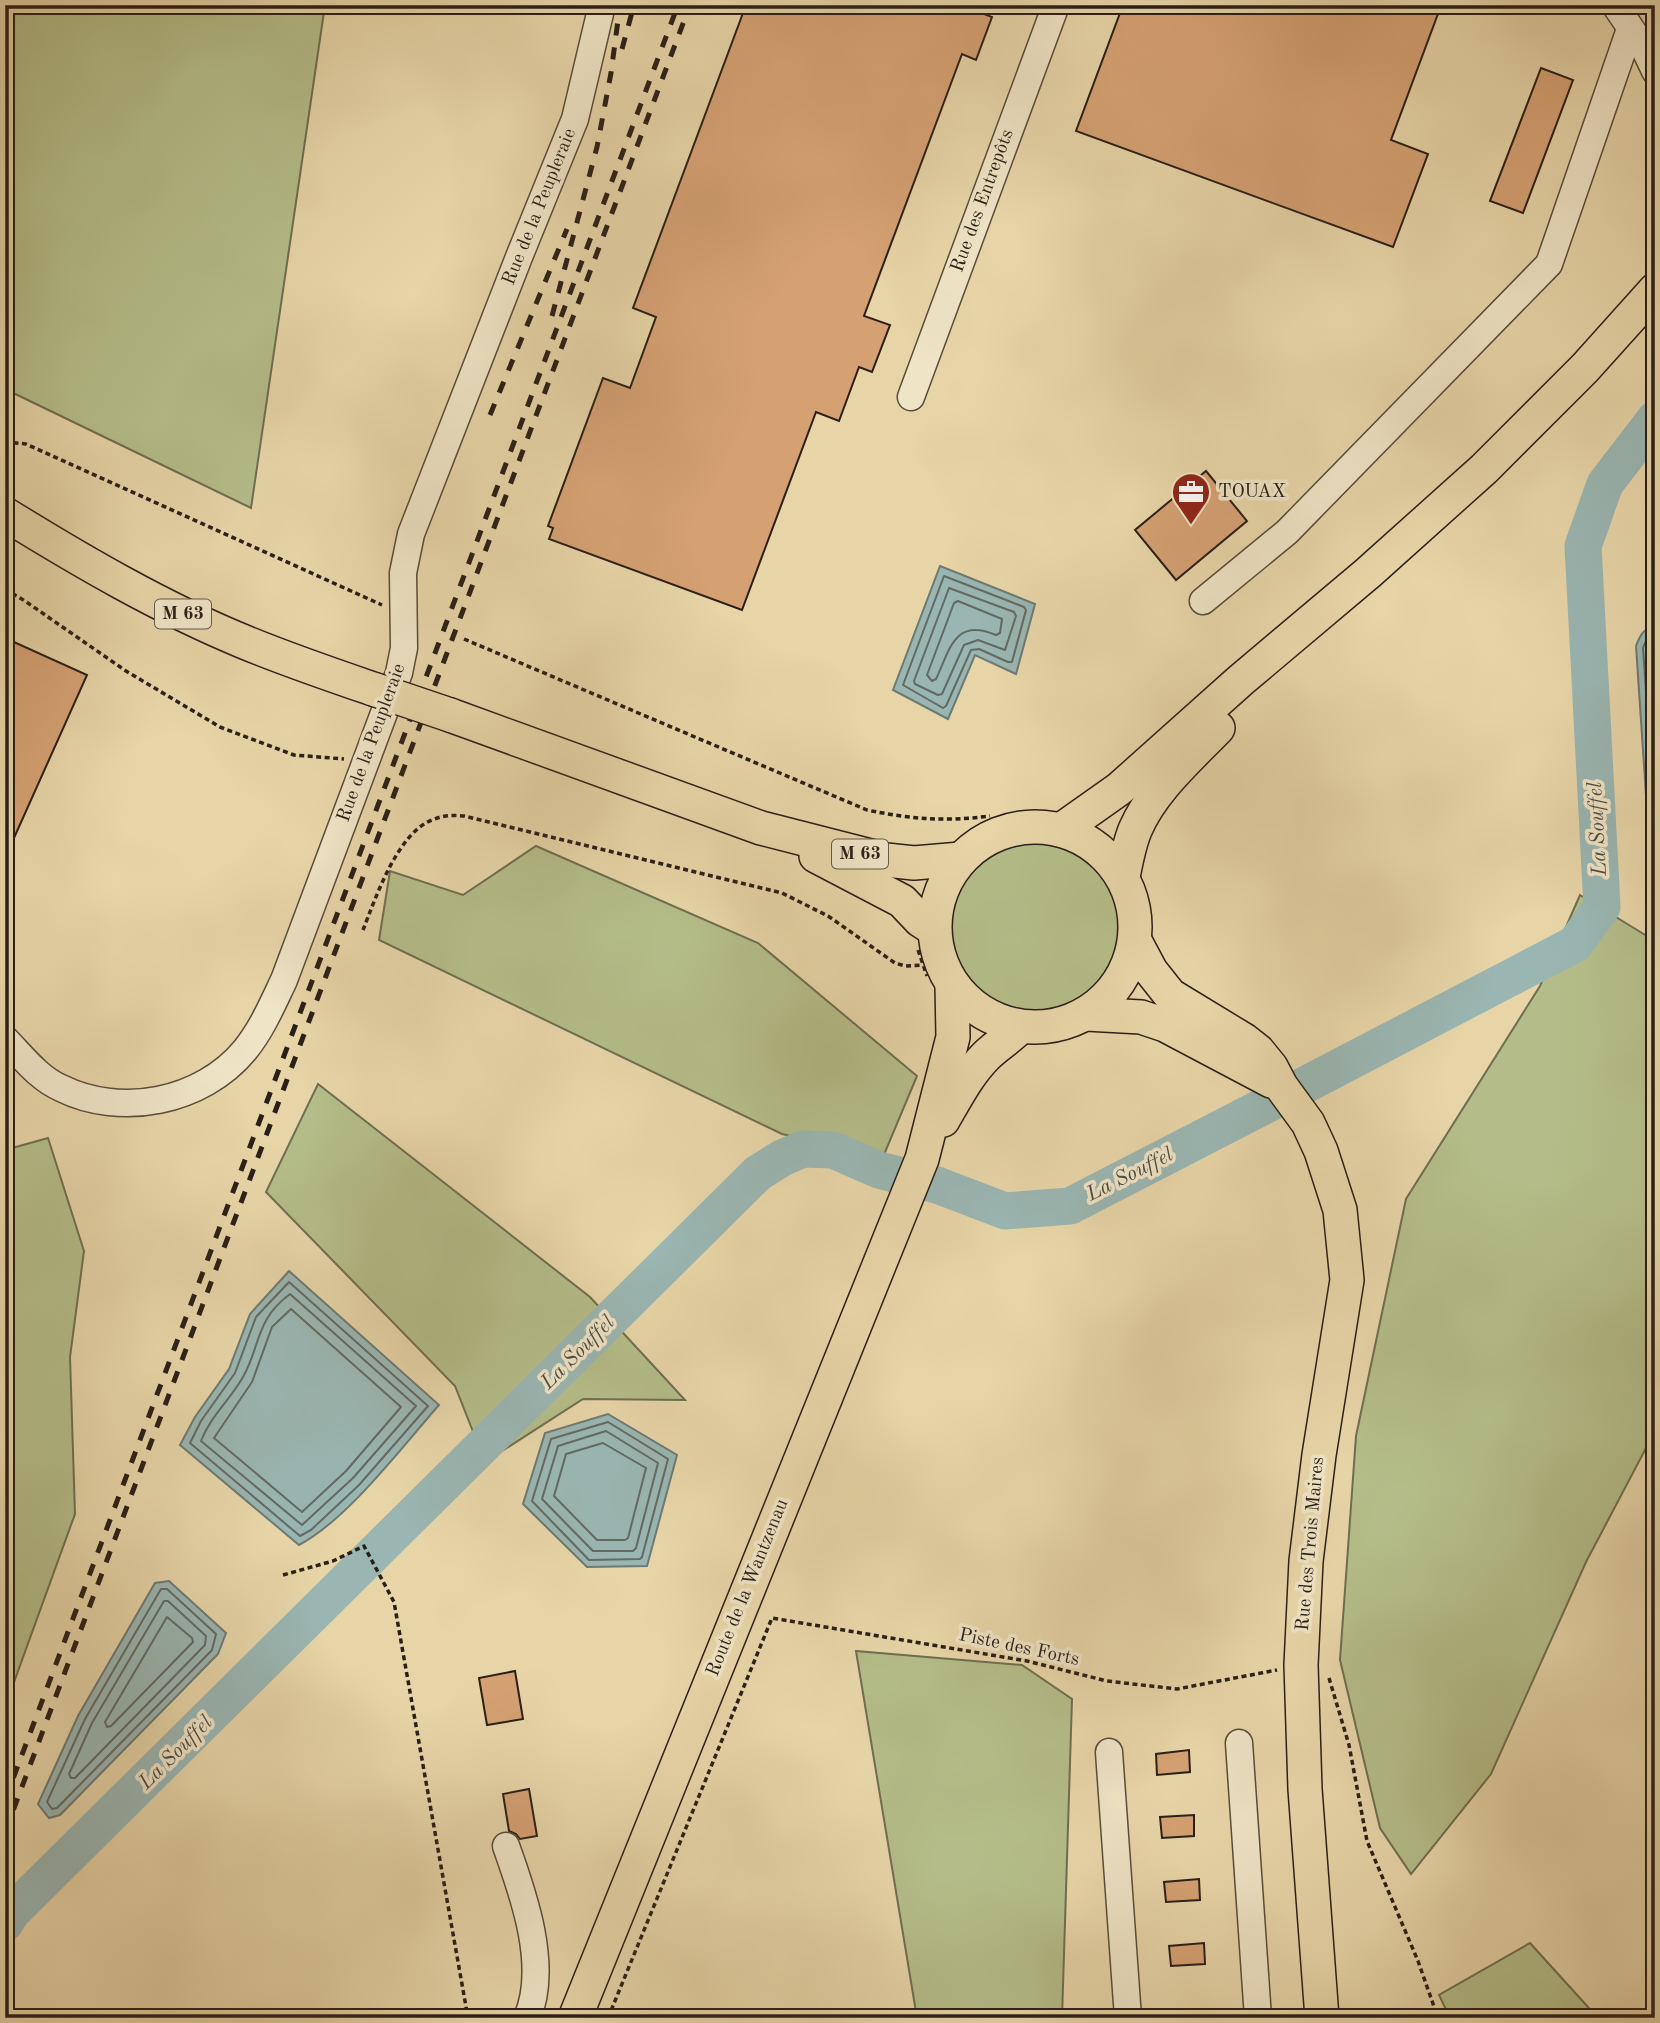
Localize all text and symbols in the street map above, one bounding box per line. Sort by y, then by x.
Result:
street label: Rue de la Peupleraie [500,126,580,288]
street label: Rue des Entrepôts [948,127,1018,275]
office icon: TOUAX [1170,471,1212,526]
place label: TOUAX [1218,483,1286,502]
road number: M 63 [155,600,211,628]
street label: Rue de la Peupleraie [334,661,410,825]
water label: La Souffel [1585,781,1611,878]
road number: M 63 [832,840,888,868]
water label: La Souffel [1082,1144,1177,1206]
water label: La Souffel [537,1312,619,1394]
street label: Rue des Trois Maires [1294,1456,1328,1632]
street label: Route de la Wantzenau [704,1497,792,1679]
street label: Piste des Forts [957,1626,1081,1670]
water label: La Souffel [135,1712,217,1794]

